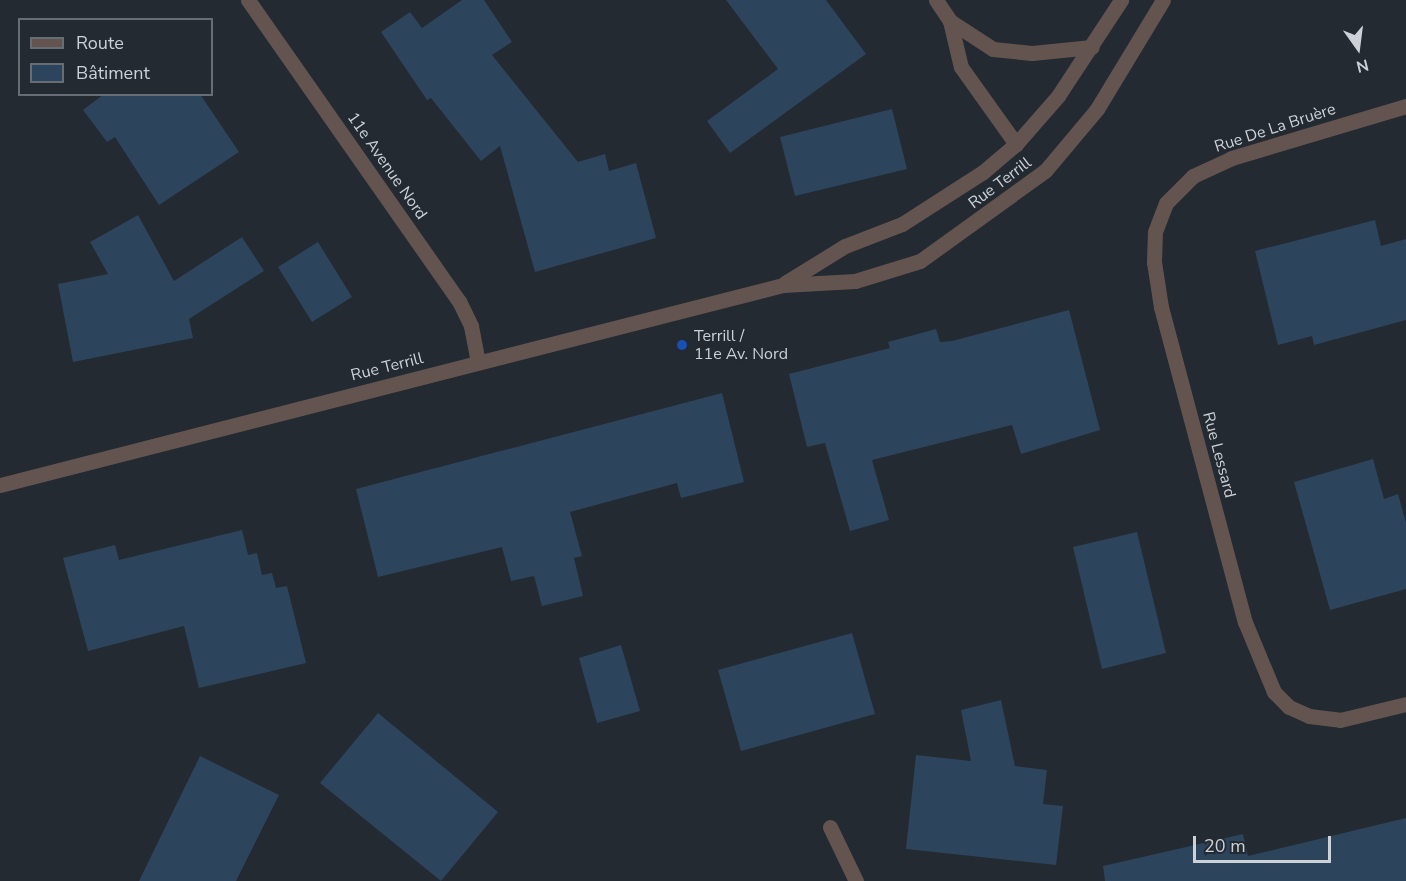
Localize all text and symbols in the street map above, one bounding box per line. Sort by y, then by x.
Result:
legend [18,18,213,96]
north arrow [1328,18,1388,78]
text: Route [76,31,124,55]
text: N [1354,53,1371,78]
text: Bâtiment [76,61,150,85]
street label: Rue De La Bruère [1212,99,1338,157]
street label: 11e Avenue Nord [343,109,431,223]
street label: Rue Terrill [965,153,1035,213]
place label: Terrill / 11e Av. Nord [694,326,788,364]
marker: Terrill / 11e Av. Nord [675,338,689,352]
street label: Rue Terrill [349,349,425,385]
street label: Rue Lessard [1198,410,1240,500]
scale bar [1196,824,1334,862]
text: 20 m [1204,834,1246,858]

